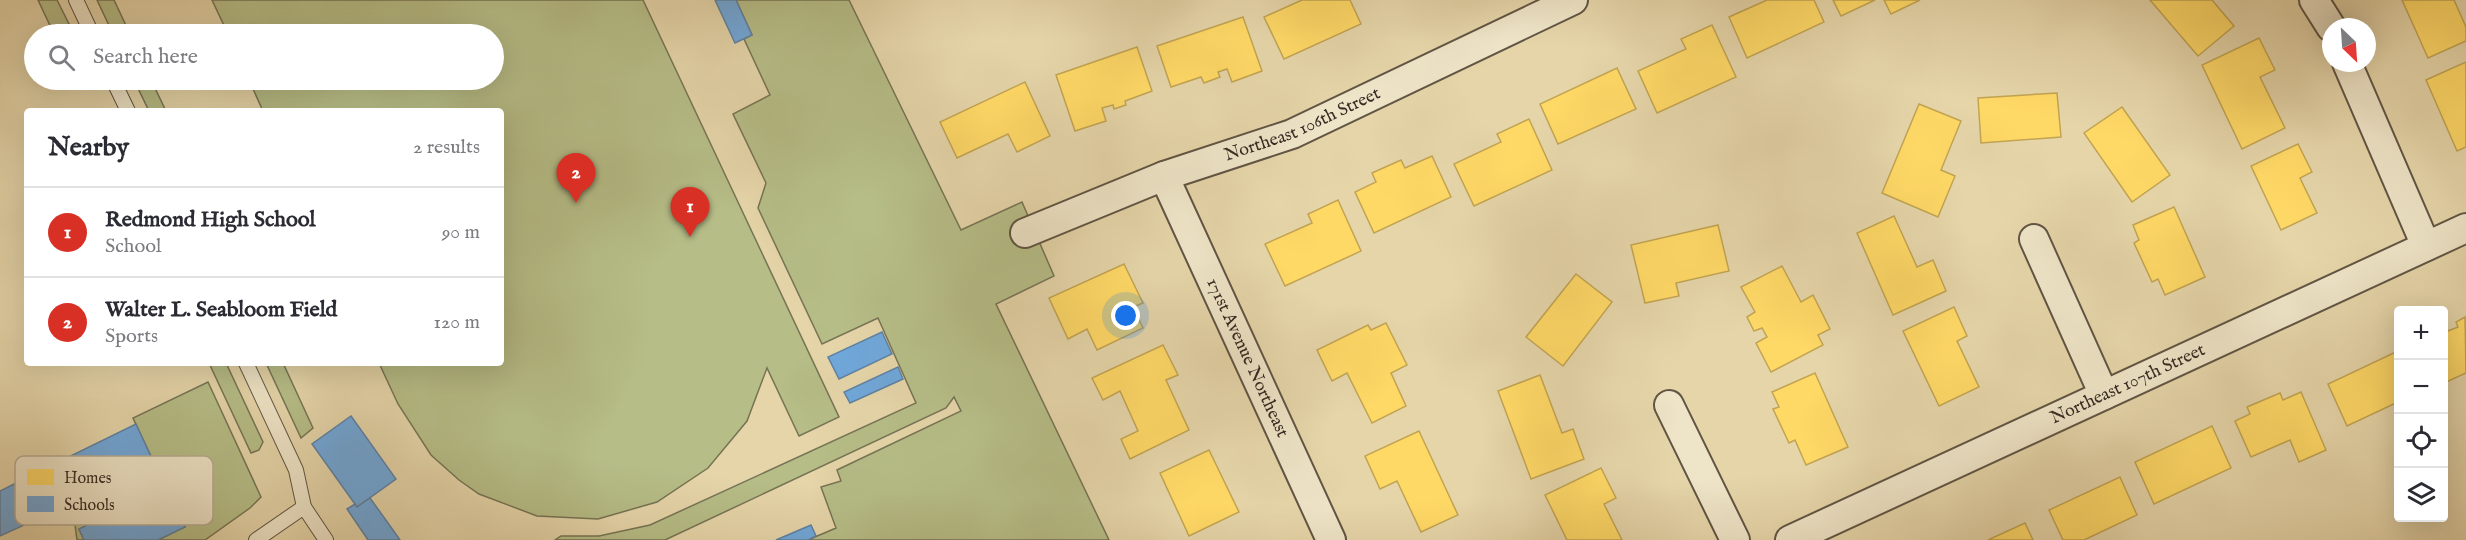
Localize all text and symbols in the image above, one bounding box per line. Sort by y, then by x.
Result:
north arrow [2322,18,2376,72]
search box [24,24,504,90]
icon: search [45,41,78,74]
text: Search here [93,43,198,71]
street label: Northeast 106th Street [1221,82,1384,167]
text: Nearby [48,131,129,164]
text: 2 results [413,135,480,160]
pin: 2 [556,154,596,203]
pin: 1 [670,188,710,237]
text: Redmond High School [105,206,316,234]
text: 1 [64,220,71,245]
text: 90 m [442,220,480,245]
text: School [105,234,161,259]
street label: 171st Avenue Northeast [1201,274,1294,441]
text: Walter L. Seabloom Field [105,296,337,324]
your location [1111,301,1140,330]
map controls [2394,306,2448,522]
button: + [2394,306,2448,360]
text: 2 [63,310,72,335]
text: 120 m [434,310,480,335]
text: Sports [105,324,158,349]
street label: Northeast 107th Street [2047,338,2209,430]
button: − [2394,360,2448,414]
button: locate [2394,414,2448,468]
legend [15,456,213,525]
button: layers [2394,468,2448,522]
text: Homes [64,469,112,489]
text: Schools [64,496,115,516]

